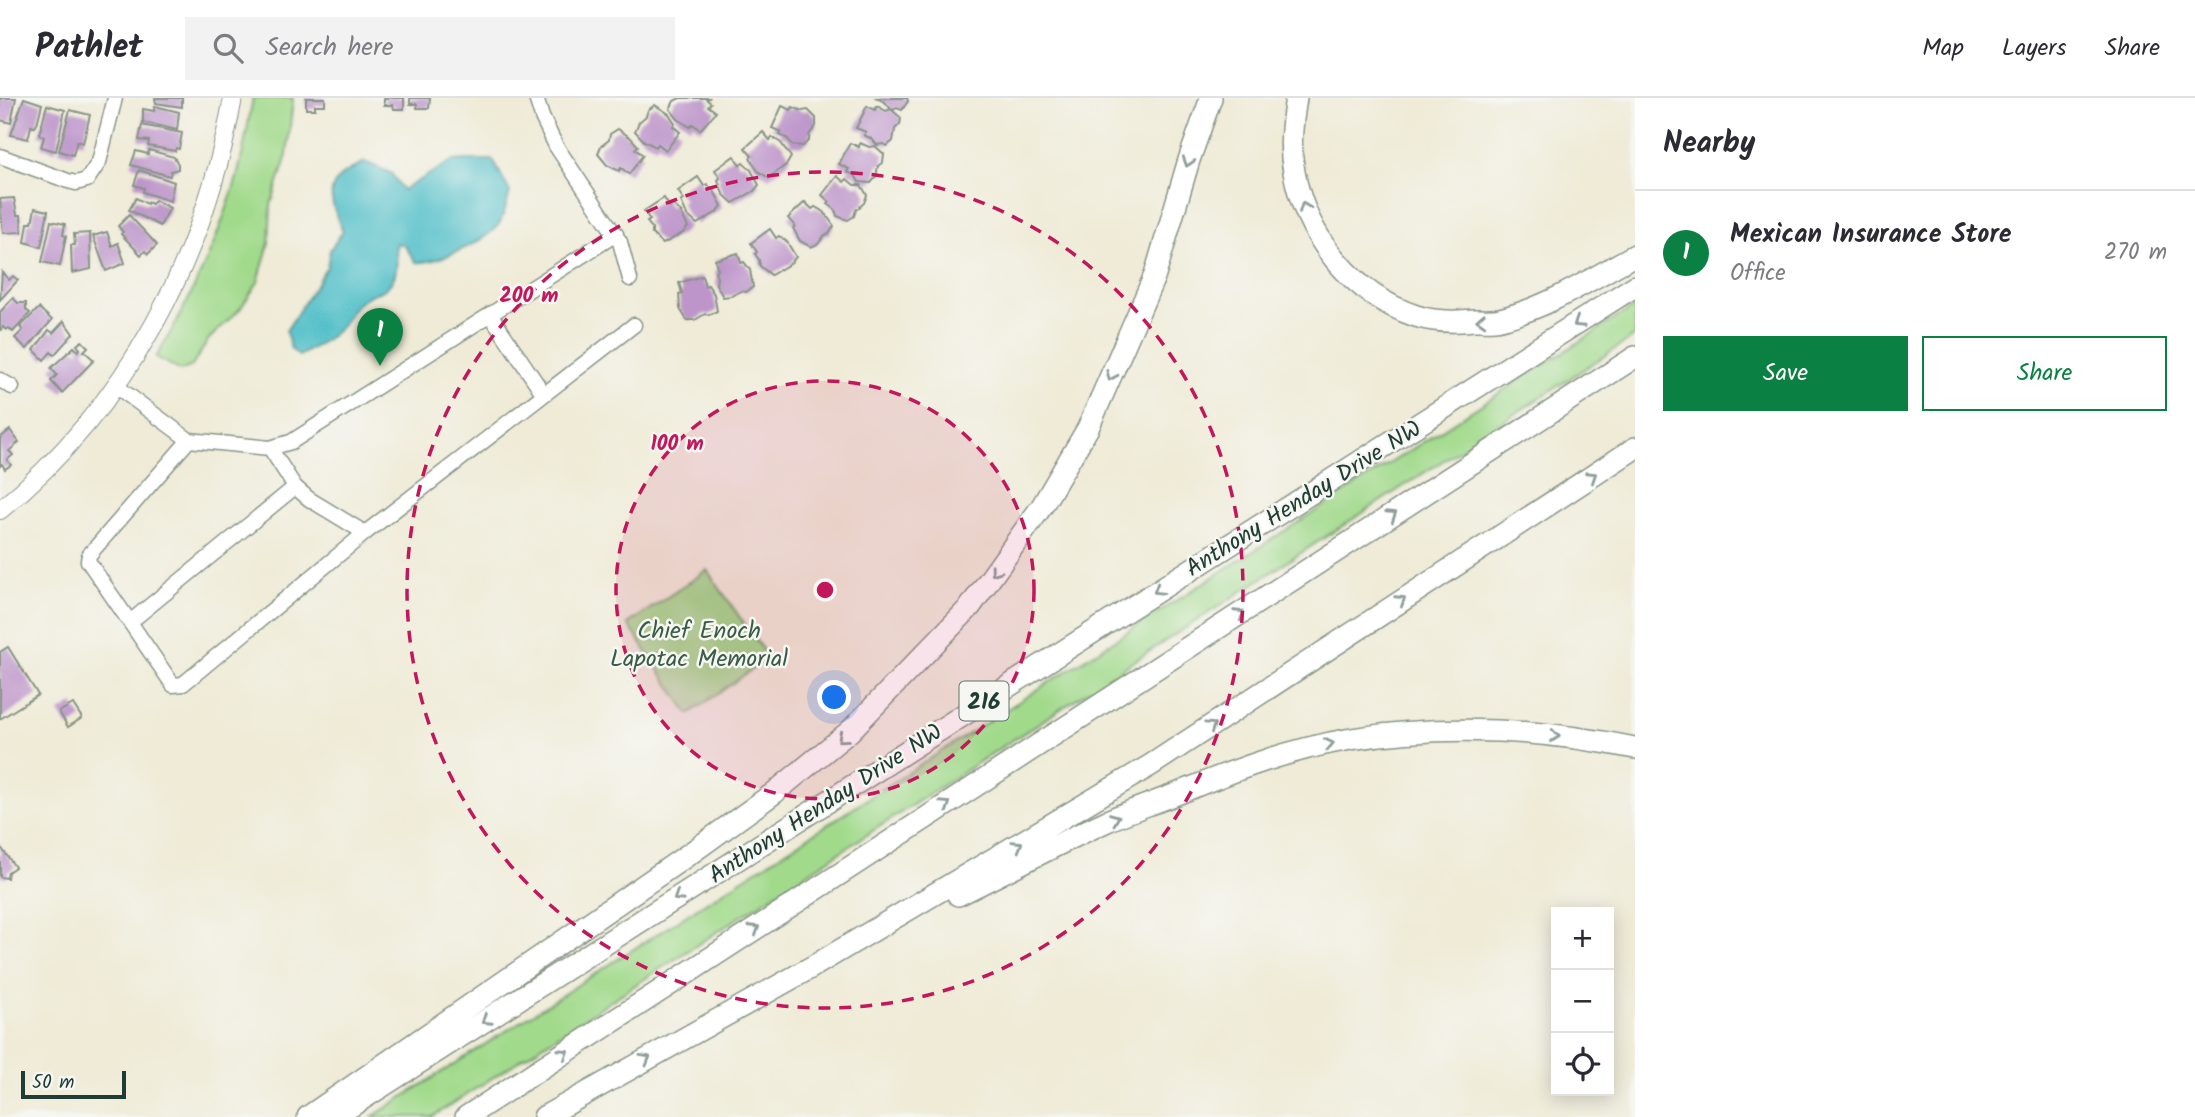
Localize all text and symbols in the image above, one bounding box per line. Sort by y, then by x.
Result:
search box [185,17,675,80]
text: Pathlet [35,22,143,75]
text: Search here [265,27,393,69]
icon: search [209,29,247,67]
text: Map [1922,29,1964,68]
text: Layers [2002,29,2066,68]
text: Share [2104,29,2160,68]
text: Nearby [1663,120,1755,168]
one-way arrow [1182,156,1197,168]
one-way arrow [1298,201,1312,213]
text: Mexican Insurance Store [1730,214,2012,256]
text: 1 [1683,235,1689,271]
text: 270 m [2104,235,2167,271]
text: Office [1730,256,1785,292]
text: 200 m [499,280,559,313]
pin: 1 [357,308,403,366]
one-way arrow [1475,312,1486,327]
one-way arrow [1572,315,1585,328]
button: Save [1663,336,1908,411]
button: Share [1922,336,2167,411]
one-way arrow [1105,369,1119,381]
street label: Anthony Henday Drive NW [1178,411,1430,588]
text: 100 m [650,428,704,461]
one-way arrow [1584,472,1597,485]
one-way arrow [1384,511,1397,524]
one-way arrow [991,563,1003,576]
centre of rings [813,578,837,602]
one-way arrow [1153,581,1166,594]
one-way arrow [1394,596,1407,609]
one-way arrow [1233,609,1246,622]
park label: Chief Enoch Lapotac Memorial [610,612,788,679]
your location [817,680,851,714]
road number: 216 [960,681,1009,720]
street label: Anthony Henday Drive NW [701,714,951,895]
one-way arrow [1204,721,1217,734]
one-way arrow [1550,728,1561,743]
one-way arrow [837,730,850,742]
one-way arrow [1323,738,1335,752]
one-way arrow [938,801,951,814]
one-way arrow [1108,813,1120,827]
one-way arrow [1010,840,1023,853]
one-way arrow [672,889,685,902]
map controls [1551,907,1614,1096]
button: + [1551,907,1614,970]
one-way arrow [747,925,760,938]
button: − [1551,970,1614,1033]
one-way arrow [481,1011,494,1024]
button: locate [1551,1033,1614,1096]
one-way arrow [556,1049,569,1061]
one-way arrow [638,1054,651,1067]
scale bar [21,1068,126,1100]
text: 50 m [32,1068,74,1098]

